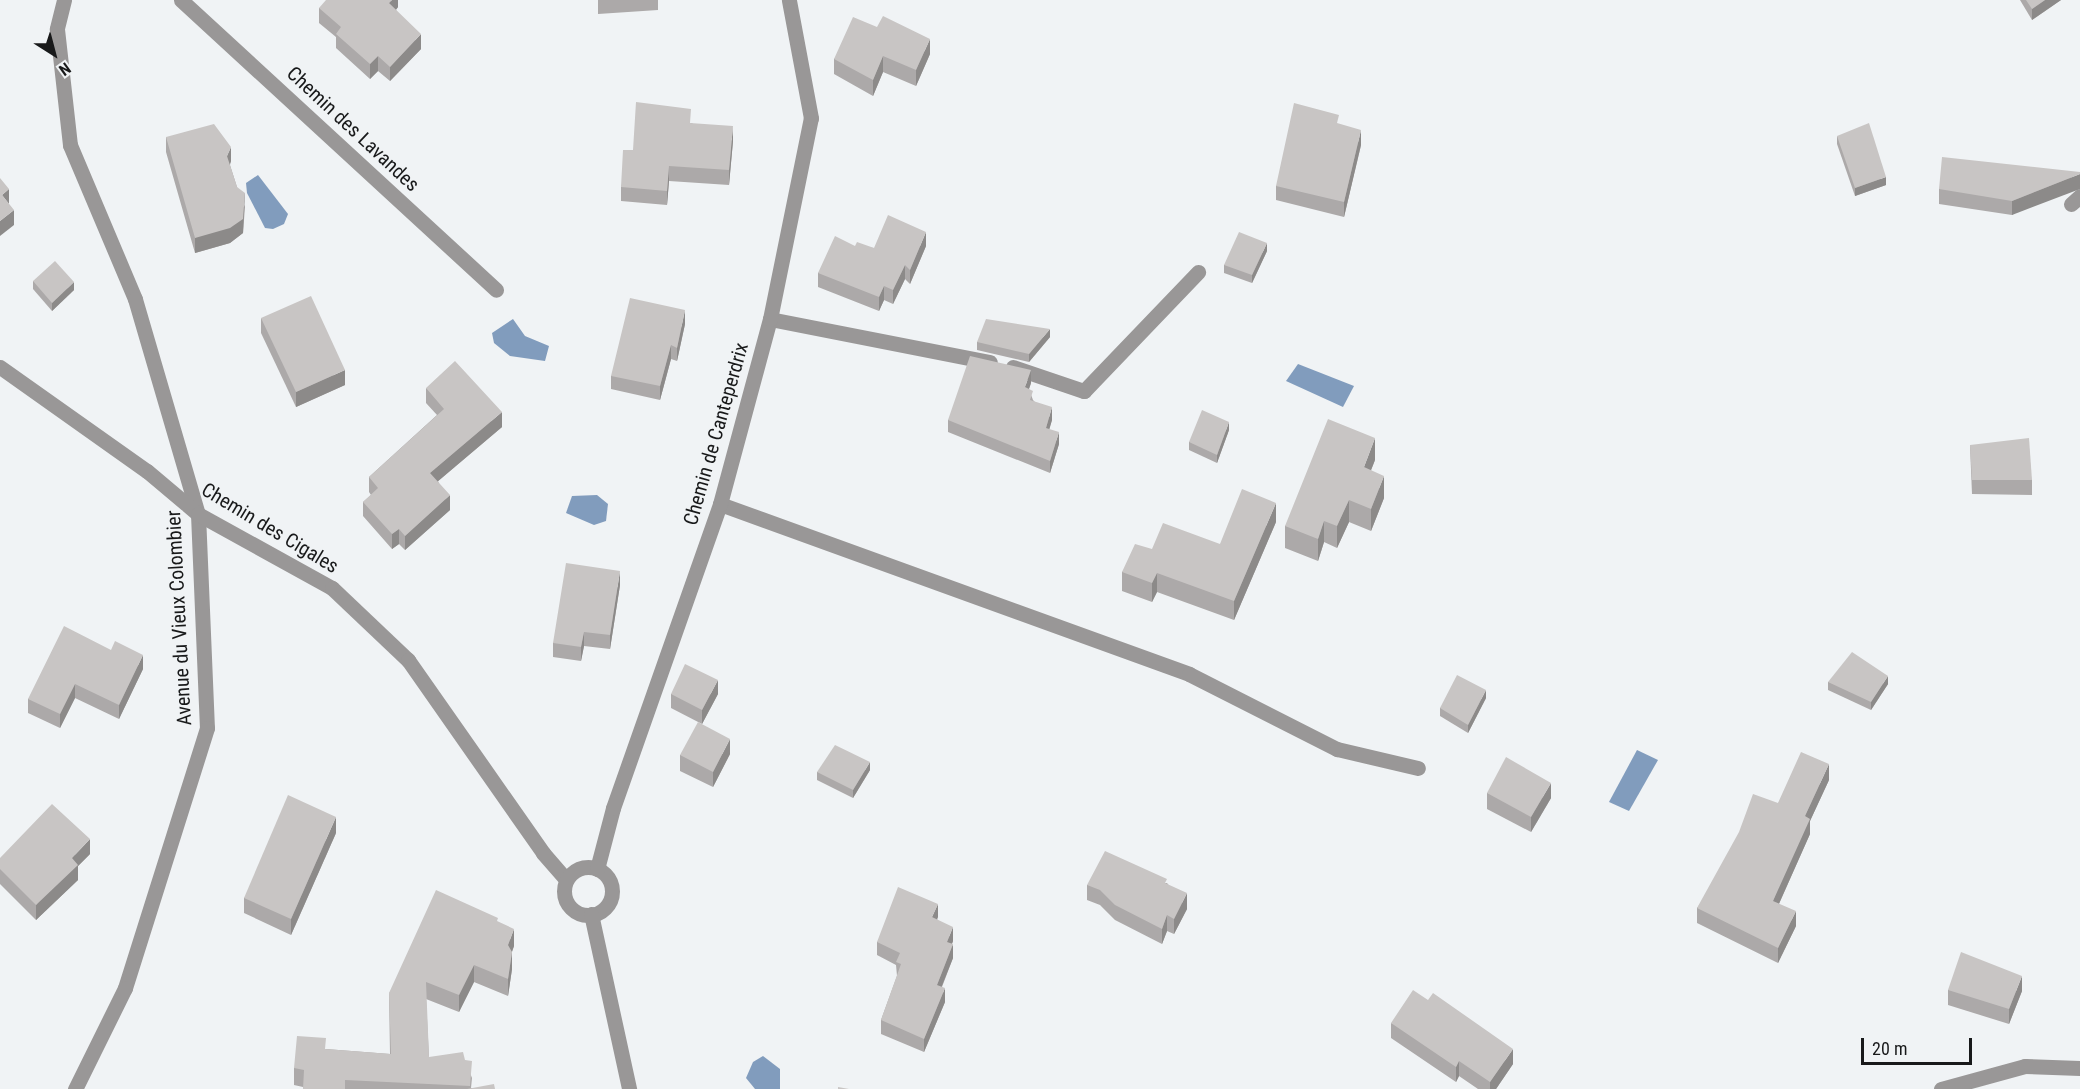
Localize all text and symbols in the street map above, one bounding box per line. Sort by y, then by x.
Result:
north arrow [24,24,84,84]
text: N [55,58,74,80]
street label: Chemin des Lavandes [282,61,424,197]
street label: Chemin de Canteperdrix [678,340,754,528]
street label: Chemin des Cigales [197,478,343,578]
street label: Avenue du Vieux Colombier [161,510,197,726]
scale bar [1864,1026,1975,1064]
text: 20 m [1872,1038,1907,1059]

